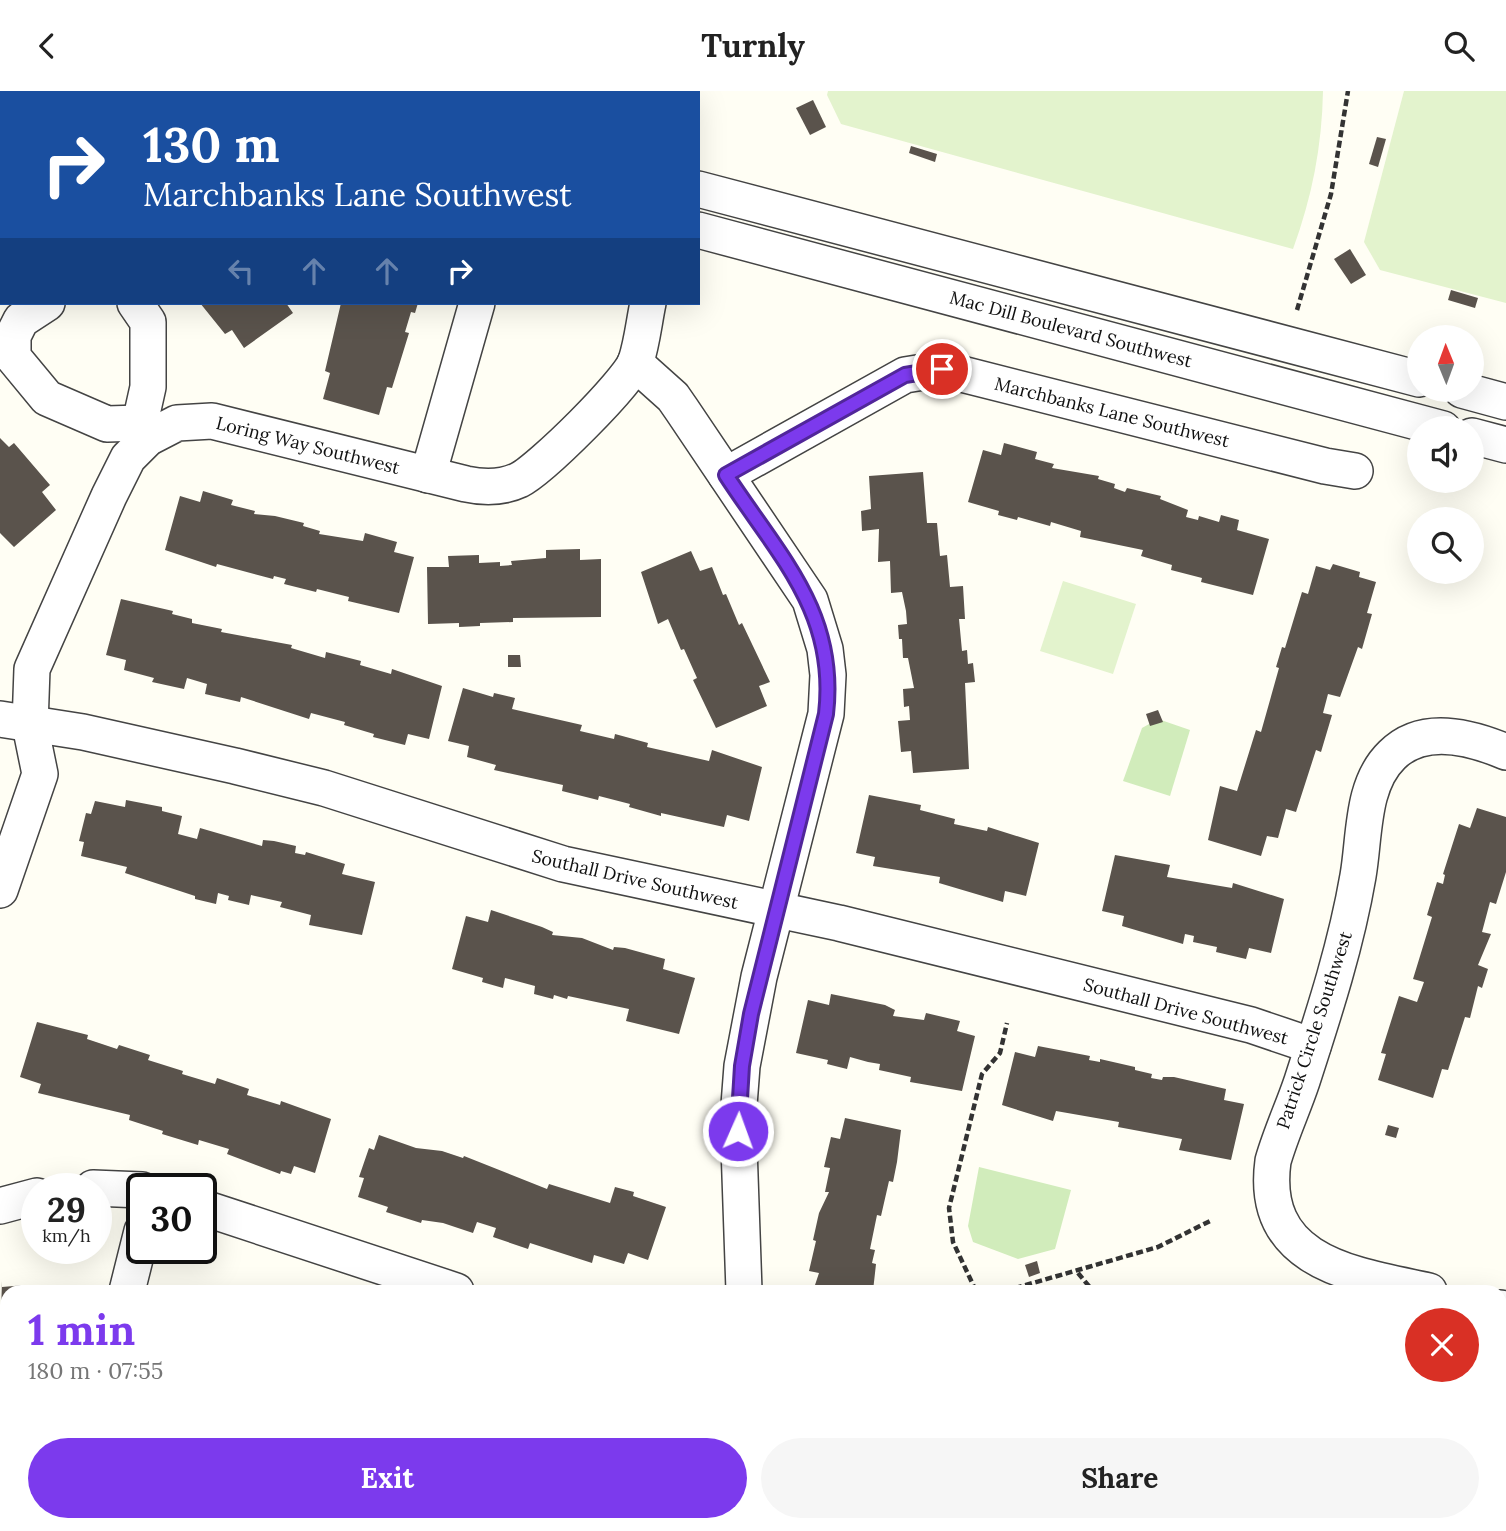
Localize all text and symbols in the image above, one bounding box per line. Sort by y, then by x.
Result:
text: Turnly [701,25,805,66]
icon: back [28,27,66,65]
icon: search [1440,27,1478,65]
text: 130 m [143,113,279,175]
icon: right [28,119,119,210]
text: Marchbanks Lane Southwest [143,174,572,215]
icon: left [222,252,260,290]
icon: ahead [295,252,333,290]
icon: ahead [368,252,406,290]
icon: right [441,252,479,290]
street label: Mac Dill Boulevard Southwest [947,286,1195,372]
north arrow [1407,325,1484,403]
map controls [1407,325,1484,584]
pin [912,339,972,399]
icon: arrive [923,350,961,388]
street label: Marchbanks Lane Southwest [992,372,1232,452]
street label: Loring Way Southwest [214,411,402,479]
button: sound [1407,416,1484,493]
button: search [1407,507,1484,584]
street label: Southall Drive Southwest [530,844,741,914]
street label: Patrick Circle Southwest [1271,928,1357,1132]
street label: Southall Drive Southwest [1081,973,1291,1049]
position arrow [701,1094,775,1168]
speed limit sign: 30 [126,1173,217,1264]
text: 29 [47,1187,86,1232]
text: km/h [42,1224,91,1247]
text: 1 min [28,1303,135,1357]
button: close [1405,1308,1479,1382]
text: 180 m · 07:55 [28,1356,163,1385]
button: Exit [28,1438,747,1518]
button: Share [761,1438,1479,1518]

